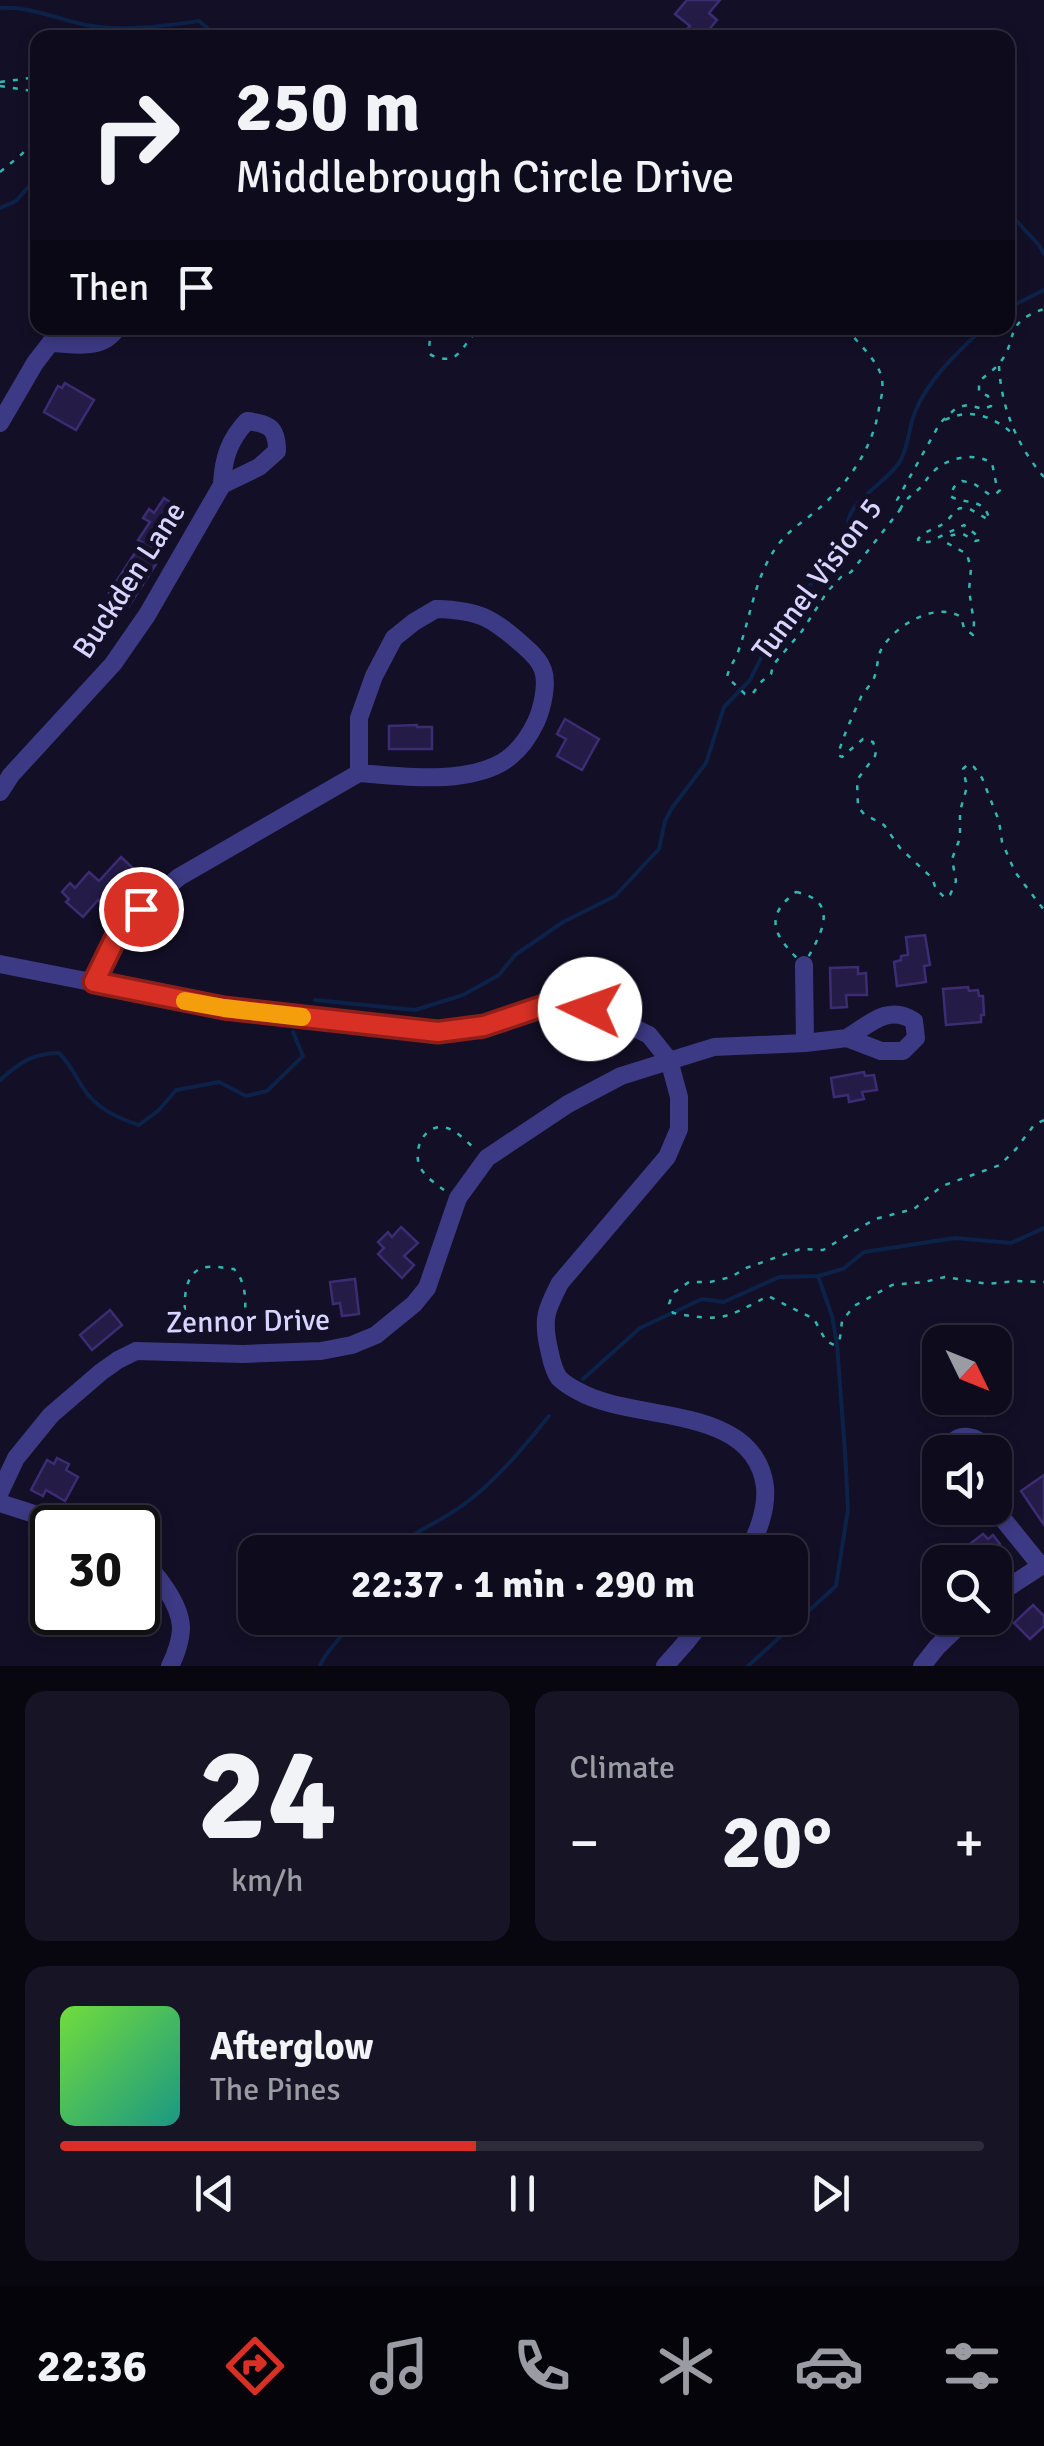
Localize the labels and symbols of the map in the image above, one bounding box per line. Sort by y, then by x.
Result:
street label: Tunnel Vision 5 [744,491,890,668]
street label: Buckden Lane [65,495,194,665]
pin [99,867,184,952]
position arrow [538,957,642,1061]
street label: Zennor Drive [166,1302,330,1341]
north arrow [922,1325,1012,1415]
speed limit sign: 30 [30,1505,160,1635]

